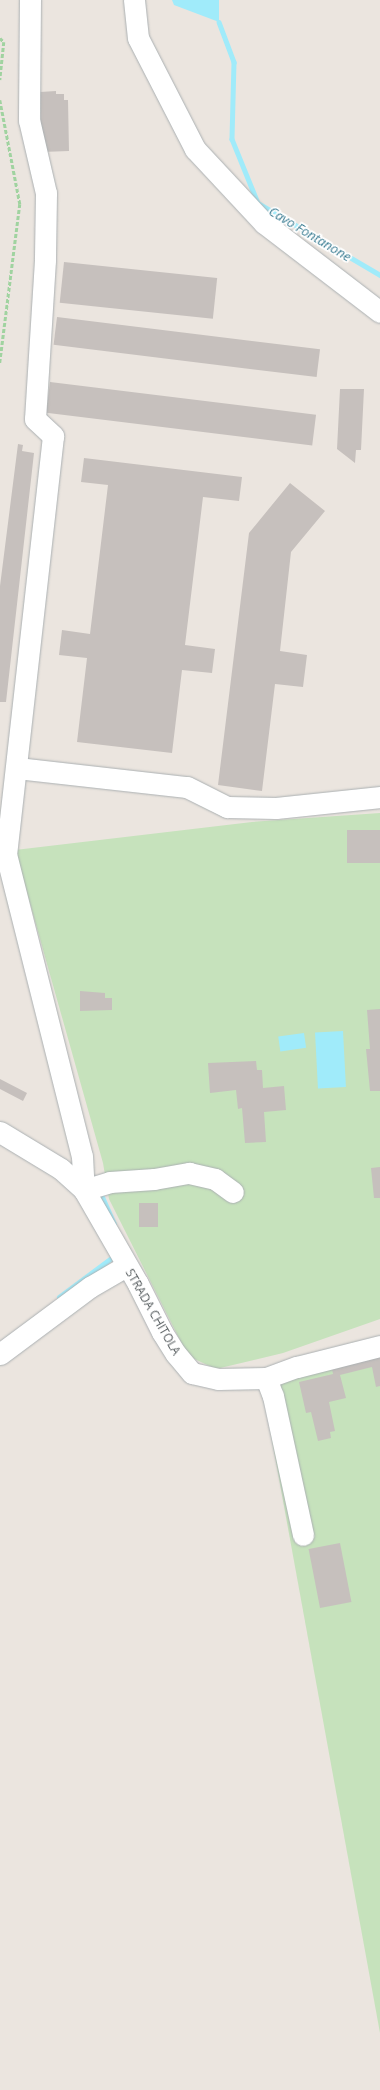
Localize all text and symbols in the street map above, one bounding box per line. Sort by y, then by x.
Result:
water label: Cavo Fontanone [266,203,354,265]
street label: STRADA CHITOLA [122,1266,184,1358]

